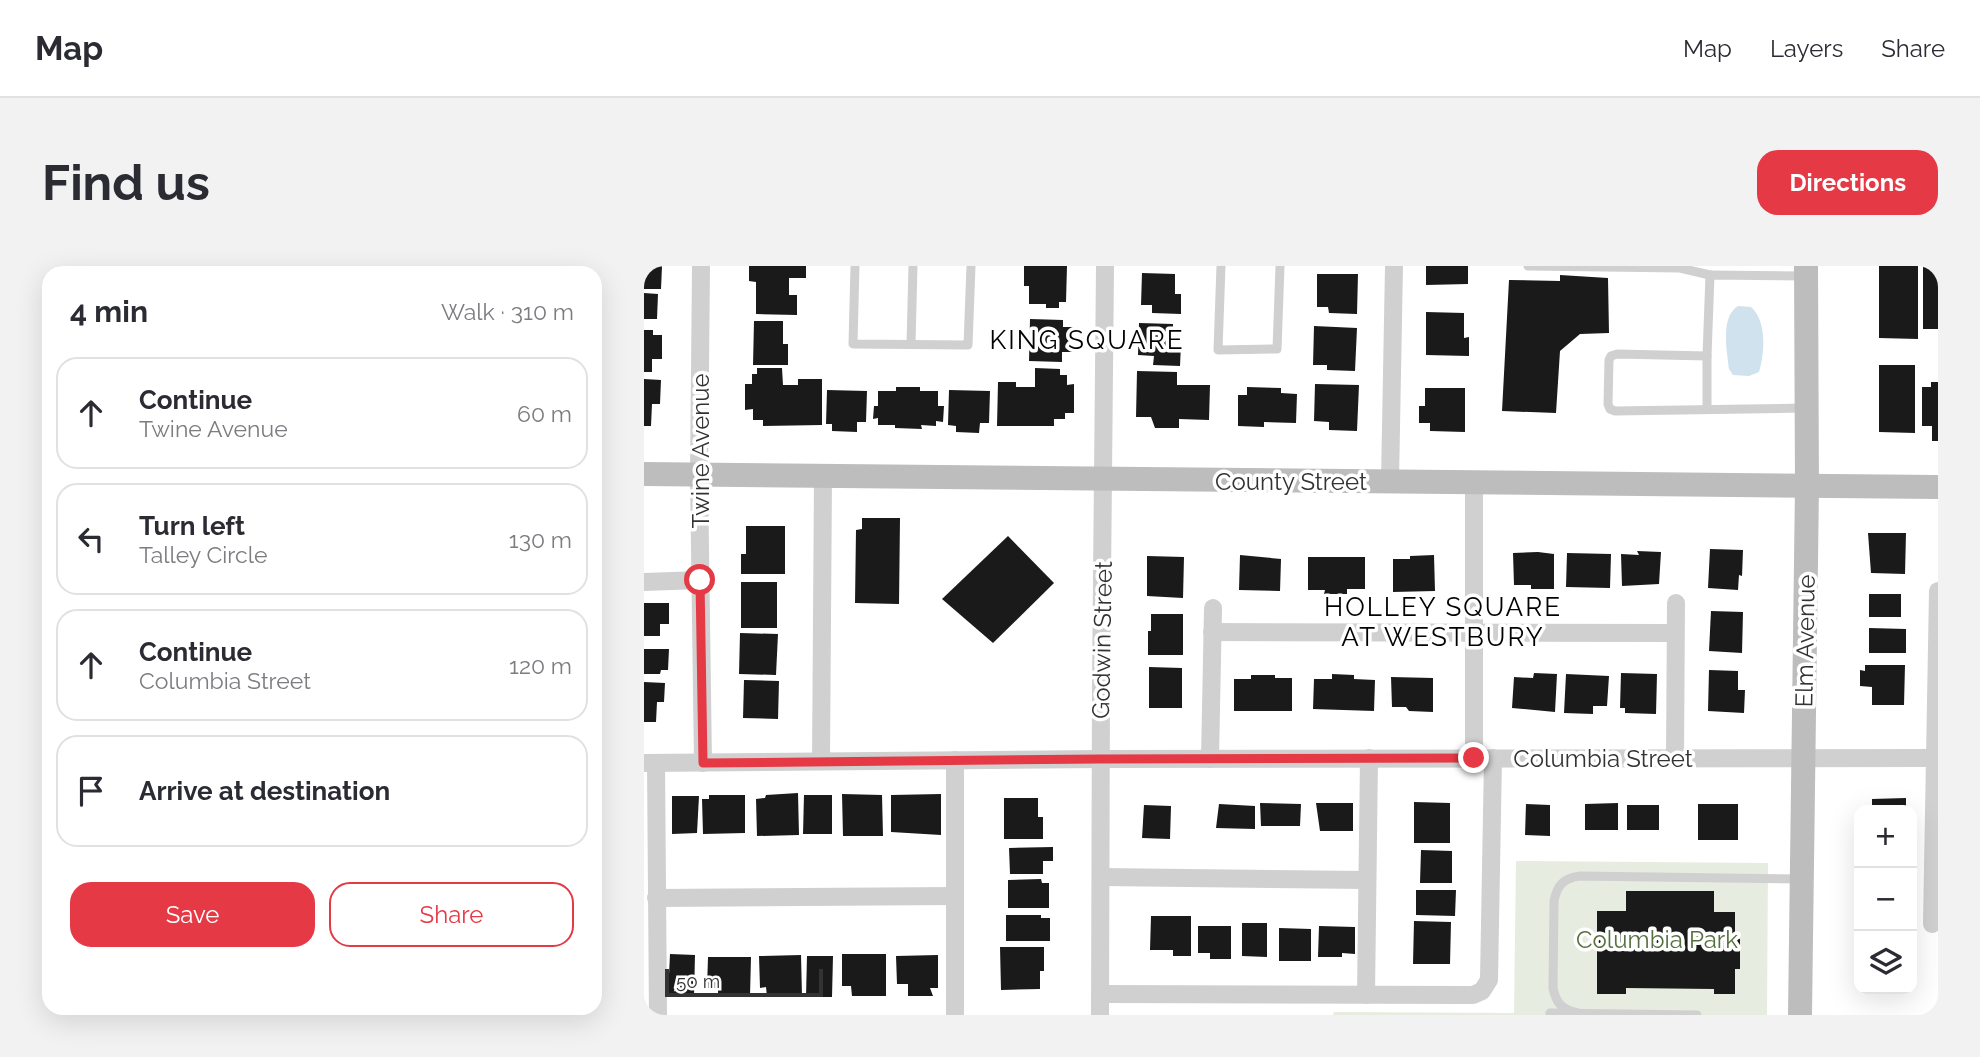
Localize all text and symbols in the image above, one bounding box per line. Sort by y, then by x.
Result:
text: Map [35,29,103,68]
text: Map [1683,34,1732,63]
text: Layers [1770,34,1843,63]
text: Share [1881,34,1945,63]
button: Directions [1757,150,1938,215]
text: Find us [42,154,210,211]
text: 4 min [70,294,148,329]
text: Walk · 310 m [441,298,574,325]
district label: KING SQUARE [990,325,1185,355]
street label: Twine Avenue [686,373,715,529]
text: Continue [139,385,252,415]
icon: ahead [72,394,110,432]
text: 60 m [517,400,572,427]
text: Twine Avenue [139,415,288,442]
street label: County Street [1215,467,1367,496]
text: Turn left [139,511,245,541]
icon: left [72,520,110,558]
text: 130 m [509,526,572,553]
text: Talley Circle [139,541,267,568]
street label: Godwin Street [1086,561,1118,719]
route start [684,564,715,595]
street label: Elm Avenue [1789,574,1821,708]
district label: HOLLEY SQUARE AT WESTBURY [1324,592,1562,652]
text: Continue [139,637,252,667]
icon: ahead [72,646,110,684]
text: 120 m [509,652,572,679]
text: Columbia Street [139,667,311,694]
route end [1458,742,1489,773]
street label: Columbia Street [1513,744,1693,773]
icon: arrive [72,772,110,810]
text: Arrive at destination [139,776,390,806]
map controls [1854,805,1917,994]
button: + [1854,805,1917,868]
button: − [1854,868,1917,931]
button: Save [70,882,315,947]
button: Share [329,882,574,947]
park label: Columbia Park [1576,925,1738,954]
button: layers [1854,931,1917,994]
scale bar [665,966,822,998]
text: 50 m [676,970,720,992]

